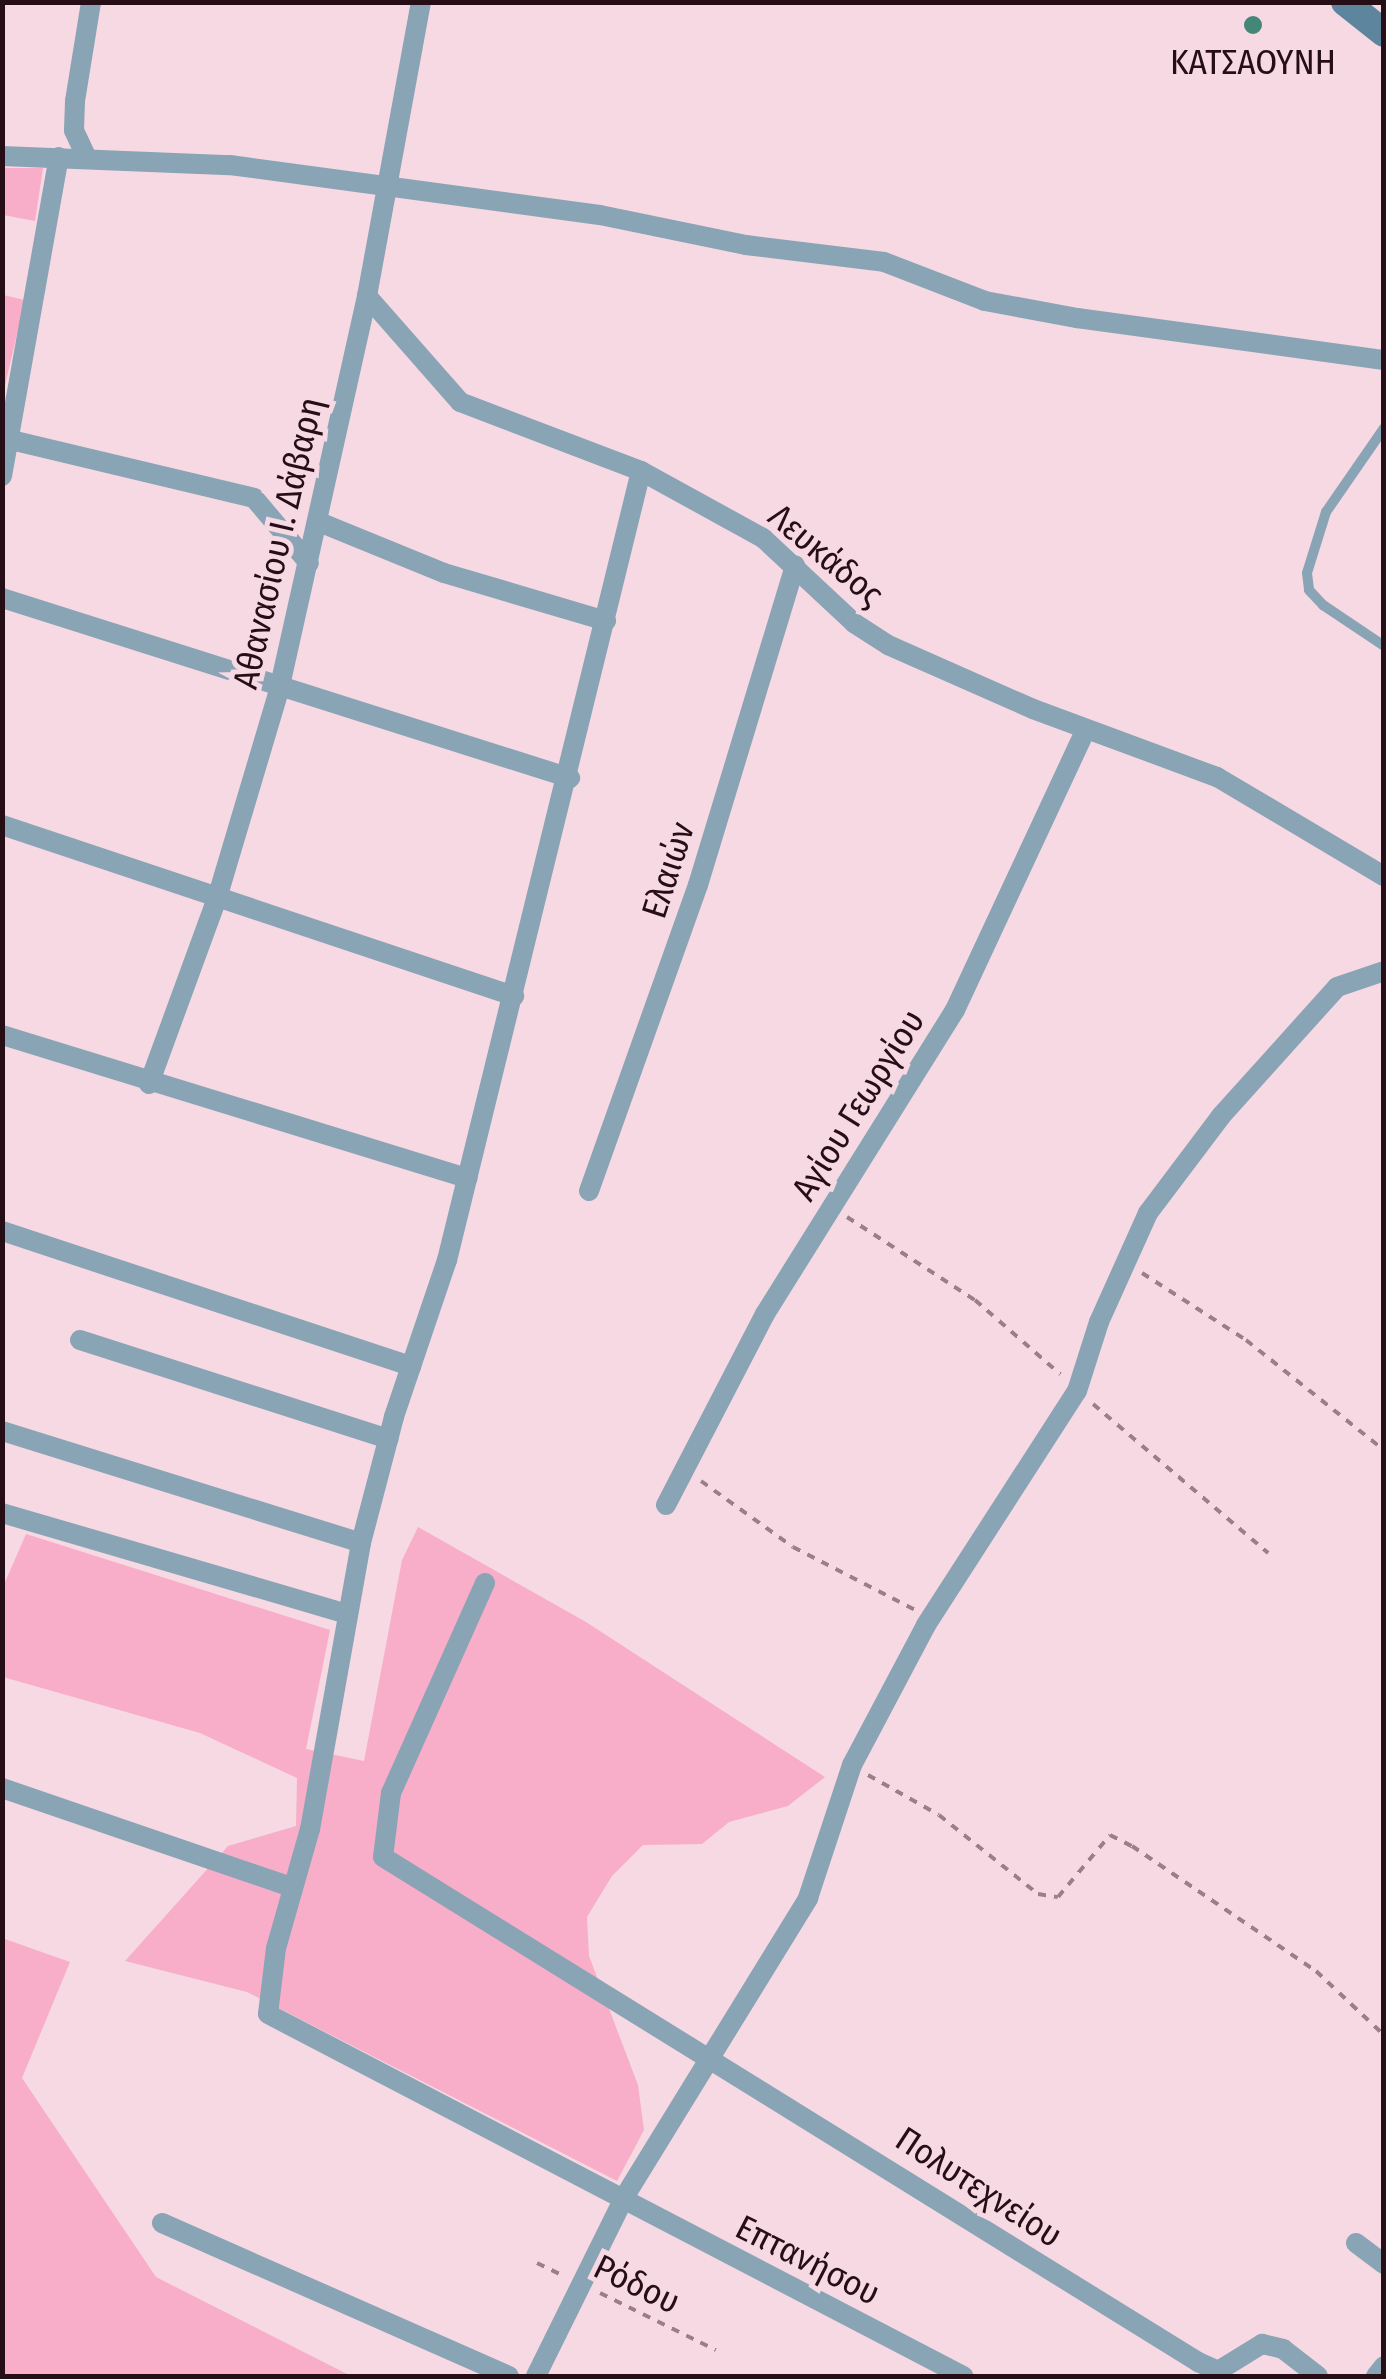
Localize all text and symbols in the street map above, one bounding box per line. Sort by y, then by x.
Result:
marker: ΚΑΤΣΑΟΥΝΗ [1242,14,1264,36]
place label: ΚΑΤΣΑΟΥΝΗ [1170,41,1336,83]
street label: Αθανασίου Ι. Δάβαρη [224,393,332,693]
street label: Λευκάδος [760,495,892,615]
street label: Ελαιών [633,817,703,923]
street label: Αγίου Γεωργίου [783,1002,933,1208]
street label: Πολυτεχνείου [888,2118,1070,2256]
street label: Επτανήσου [729,2206,887,2314]
street label: Ρόδου [587,2245,687,2323]

